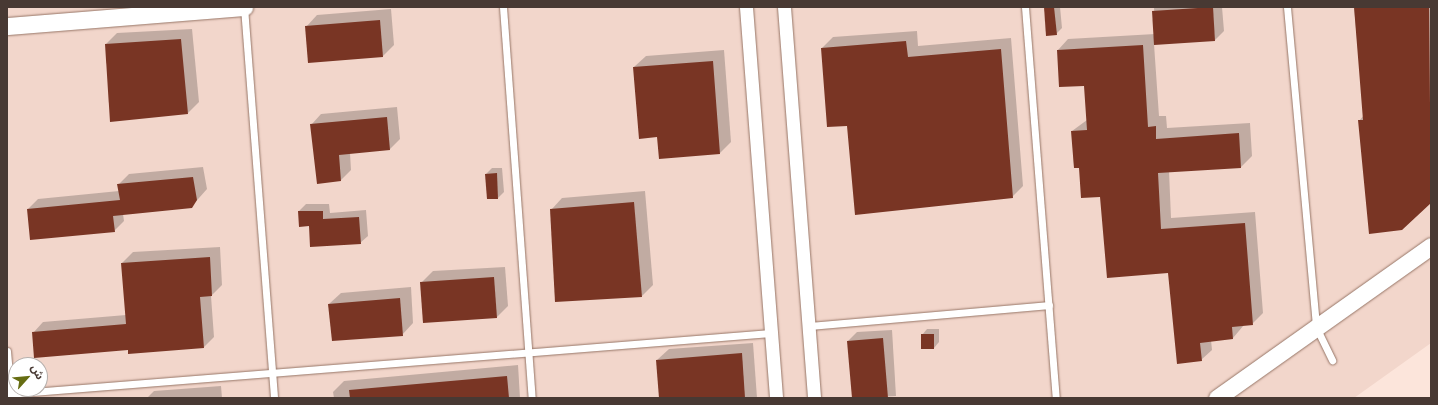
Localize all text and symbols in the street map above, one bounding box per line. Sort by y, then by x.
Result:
north arrow [8,357,48,397]
text: ش [29,362,47,381]

